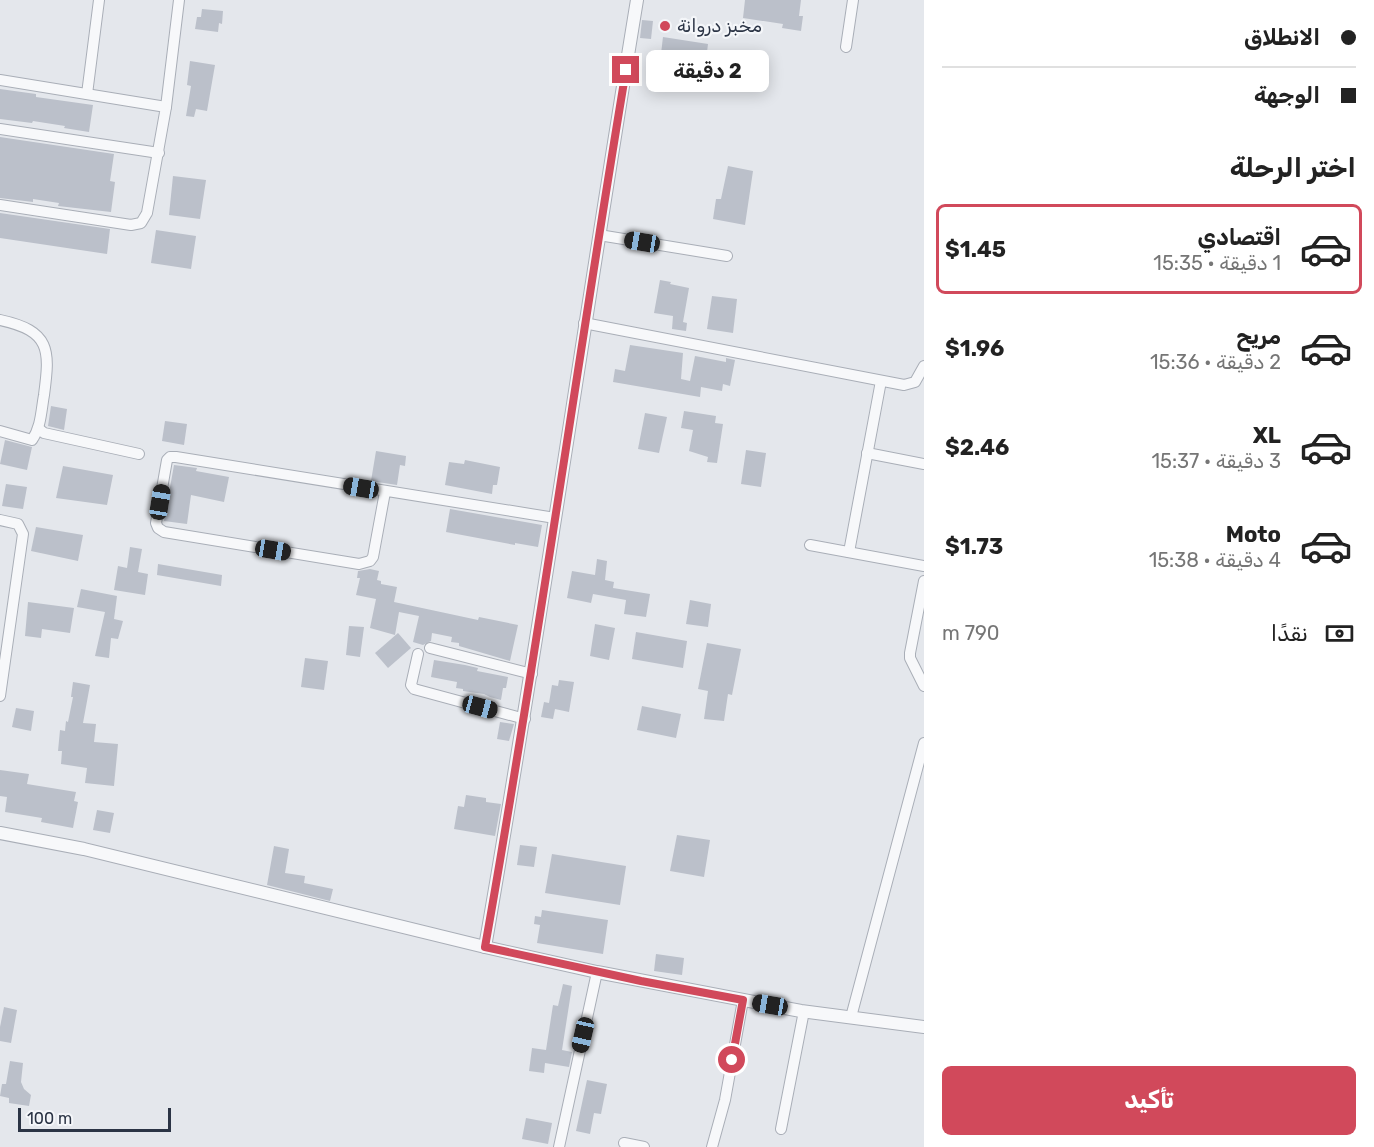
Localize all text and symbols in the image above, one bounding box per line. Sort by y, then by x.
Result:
place label: مخبز دروانة [677,15,762,37]
marker: مخبز دروانة [658,19,672,33]
text: الانطلاق [1244,24,1320,51]
callout: 2 دقيقة [647,49,770,91]
route end [612,56,639,83]
text: 2 دقيقة [673,59,742,83]
text: الوجهة [1254,82,1320,109]
text: اختر الرحلة [1230,152,1356,184]
icon: car [1299,222,1353,276]
text: اقتصادي [1198,224,1281,251]
car [623,230,661,254]
text: $1.45 [945,236,1006,263]
text: 1 دقيقة · 15:35 [1153,251,1281,275]
icon: car [1299,321,1353,375]
text: مريح [1236,323,1281,350]
text: $1.96 [945,335,1004,362]
text: 2 دقيقة · 15:36 [1150,350,1281,374]
icon: car [1299,420,1353,474]
text: XL [1253,422,1281,449]
text: $2.46 [945,434,1009,461]
text: 3 دقيقة · 15:37 [1151,449,1281,473]
car [342,476,380,500]
car [148,483,172,521]
icon: car [1299,519,1353,573]
text: Moto [1226,521,1281,548]
text: $1.73 [945,533,1003,560]
car [254,538,292,562]
text: 4 دقيقة · 15:38 [1149,548,1281,572]
icon: cash [1323,617,1356,650]
text: نقدًا [1271,620,1308,647]
text: 790 m [942,621,1000,645]
car [460,694,500,720]
car [751,993,789,1017]
car [570,1015,596,1055]
route start [718,1046,745,1073]
button: تأكيد [942,1066,1356,1135]
scale bar [18,1105,171,1132]
text: 100 m [27,1109,72,1128]

